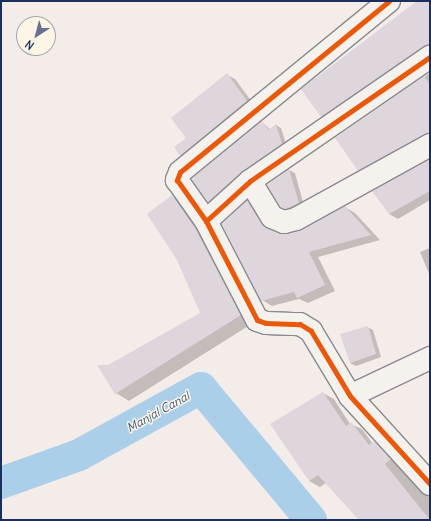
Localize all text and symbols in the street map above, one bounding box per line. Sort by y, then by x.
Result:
north arrow [16,16,56,56]
text: N [22,37,37,53]
water label: Manjal Canal [124,389,192,435]

